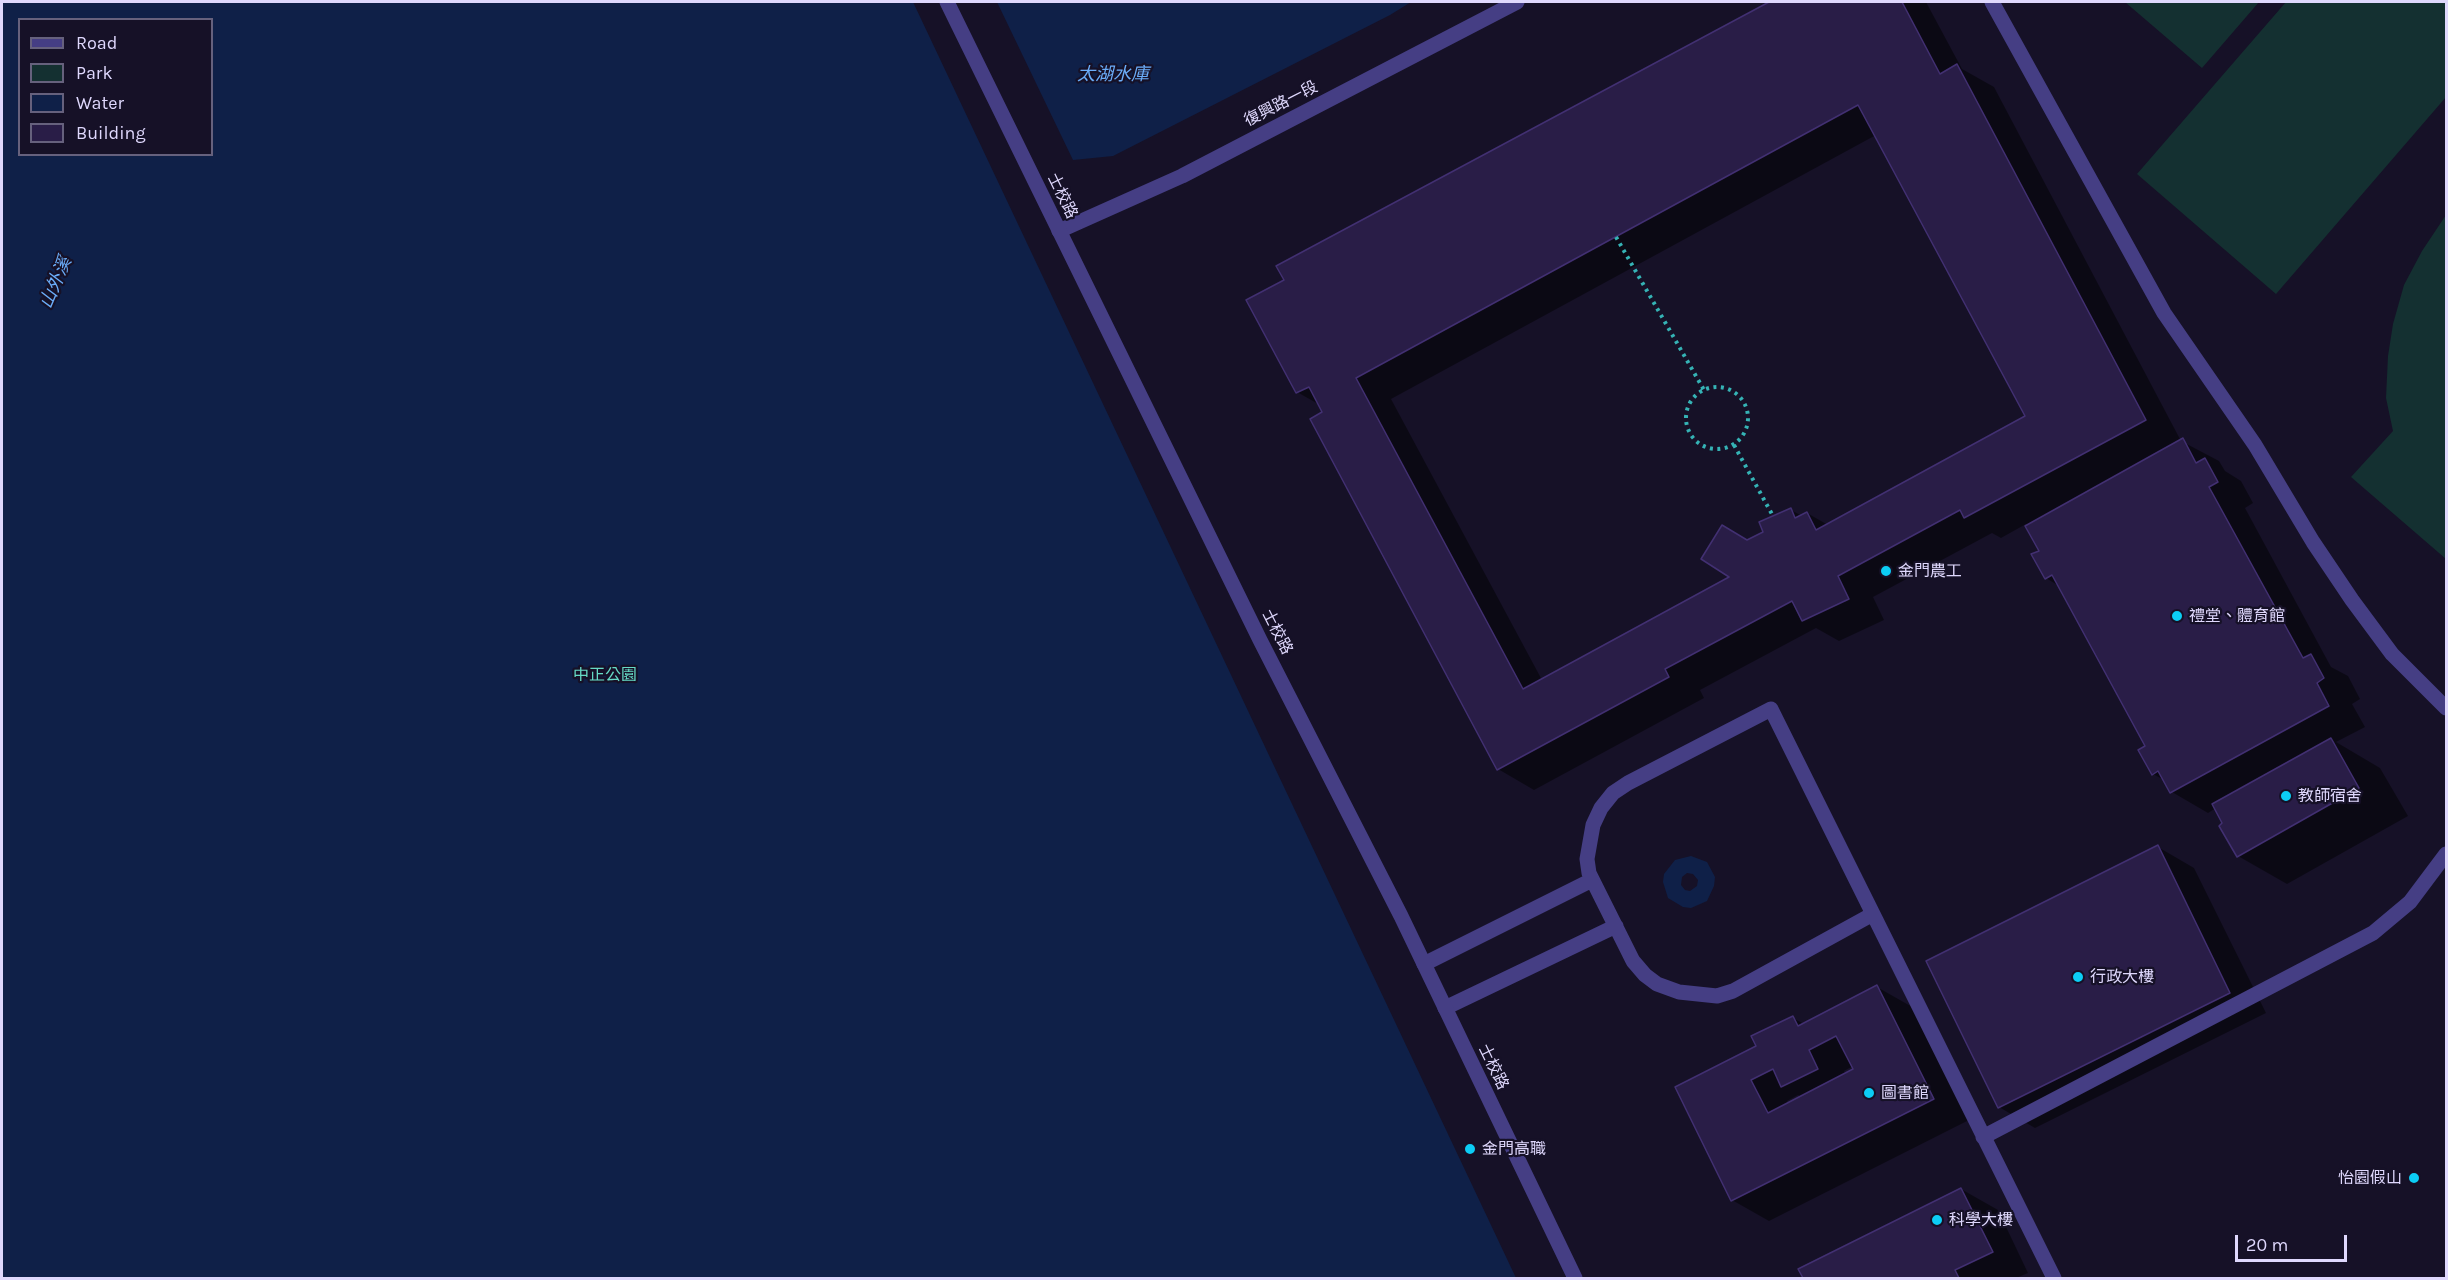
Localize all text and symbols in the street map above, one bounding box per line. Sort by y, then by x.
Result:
legend [18,18,213,156]
text: Road [76,32,117,54]
text: Park [76,62,113,84]
water label: 太湖水庫 [1077,64,1149,86]
street label: 復興路一段 [1241,77,1321,131]
text: Water [76,92,124,114]
text: Building [76,122,146,144]
street label: 士校路 [1043,170,1081,222]
water label: 山外溪 [36,254,76,312]
place label: 金門農工 [1898,561,1962,581]
marker: 金門農工 [1879,564,1893,578]
street label: 士校路 [1258,606,1296,658]
place label: 禮堂、體育館 [2189,606,2285,626]
marker: 禮堂、體育館 [2170,609,2184,623]
park label: 中正公園 [573,665,637,685]
place label: 教師宿舍 [2298,786,2362,806]
marker: 教師宿舍 [2279,789,2293,803]
place label: 行政大樓 [2090,967,2154,987]
marker: 行政大樓 [2071,970,2085,984]
street label: 士校路 [1474,1041,1512,1093]
place label: 圖書館 [1881,1083,1929,1103]
marker: 圖書館 [1862,1086,1876,1100]
place label: 金門高職 [1482,1139,1546,1159]
marker: 金門高職 [1463,1142,1477,1156]
place label: 怡園假山 [2338,1168,2402,1188]
marker: 怡園假山 [2407,1171,2421,1185]
place label: 科學大樓 [1949,1210,2013,1230]
marker: 科學大樓 [1930,1213,1944,1227]
scale bar [2238,1223,2350,1261]
text: 20 m [2246,1234,2288,1256]

